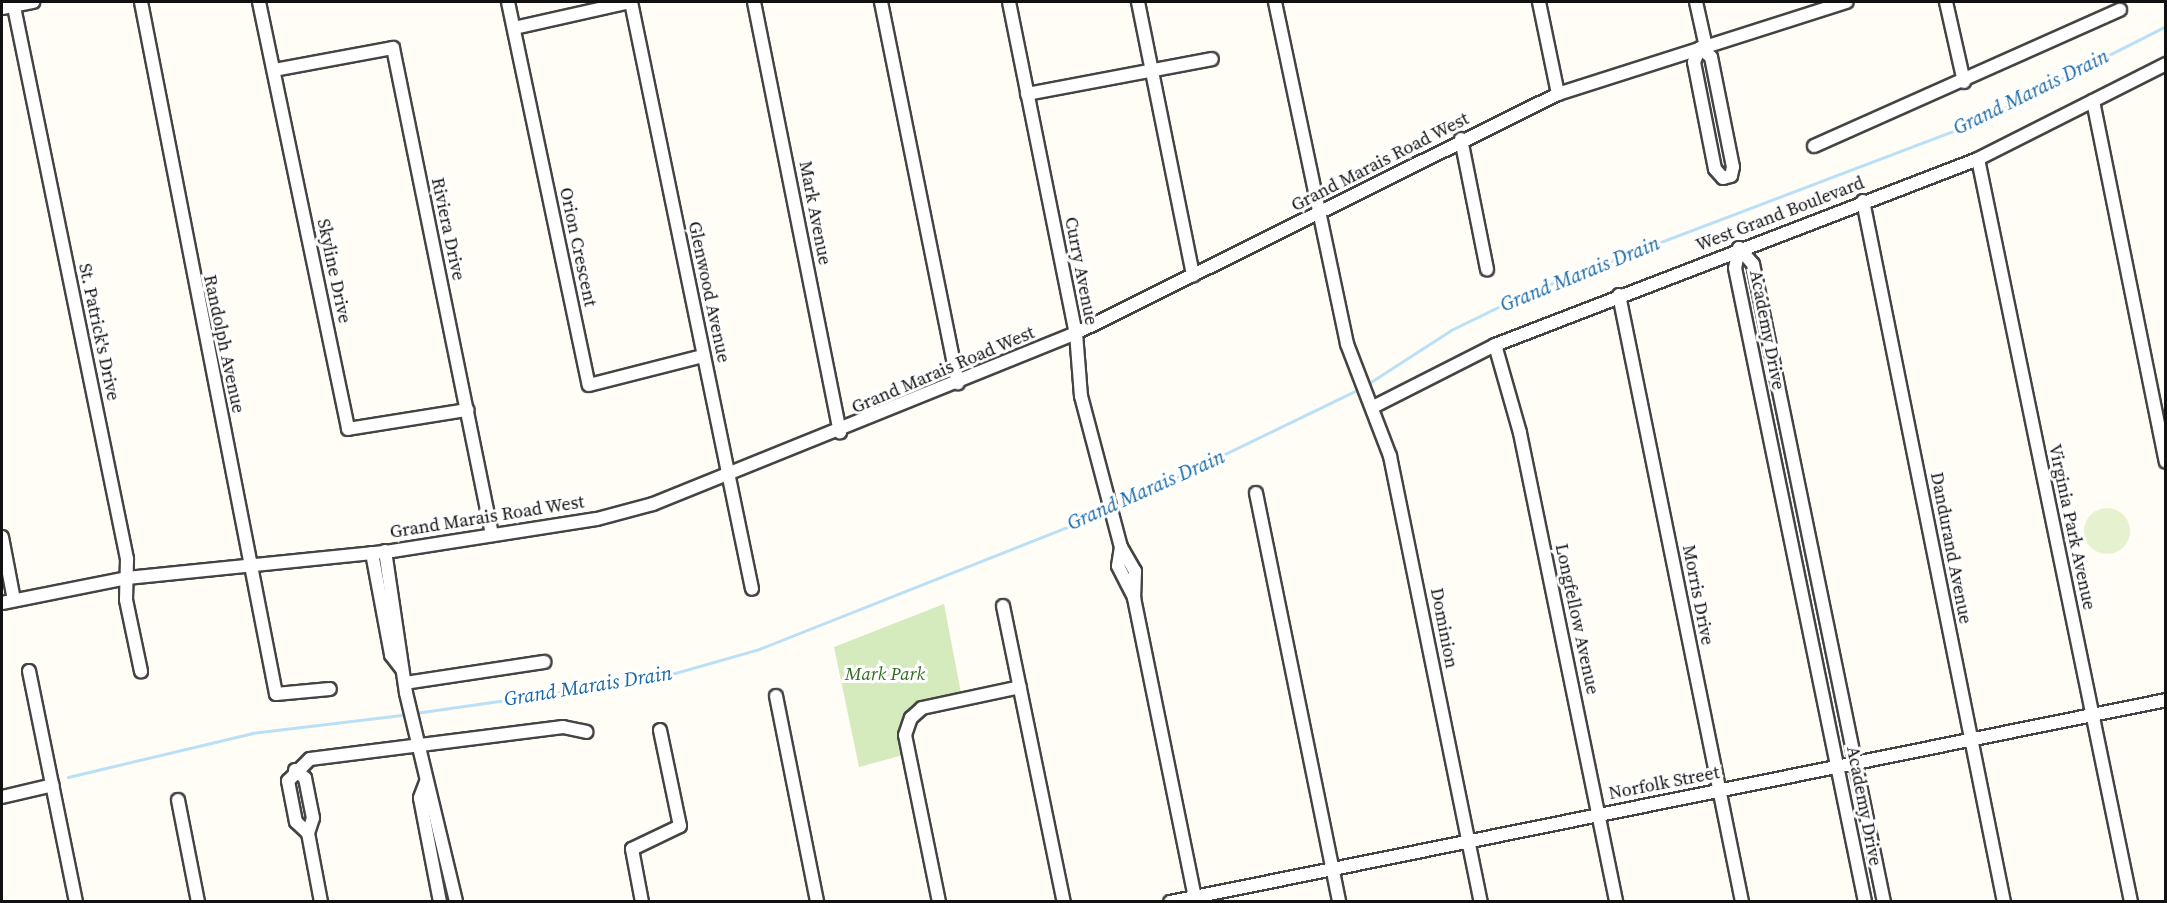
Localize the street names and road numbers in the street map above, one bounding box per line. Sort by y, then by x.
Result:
street label: Grand Marais Road West [1287,108,1473,216]
street label: Mark Avenue [794,159,836,267]
street label: West Grand Boulevard [1693,172,1867,256]
street label: Riviera Drive [427,176,469,282]
street label: Orion Crescent [555,186,601,308]
street label: Curry Avenue [1060,215,1102,327]
street label: Skyline Drive [312,217,356,325]
street label: Glenwood Avenue [683,219,735,365]
street label: St. Patrick's Drive [74,261,124,403]
street label: Academy Drive [1745,268,1789,392]
street label: Randolph Avenue [199,273,249,415]
street label: Grand Marais Road West [848,322,1038,418]
street label: Virginia Park Avenue [2044,442,2100,612]
street label: Dandurand Avenue [1926,470,1976,626]
street label: Grand Marais Road West [388,491,586,543]
street label: Longfellow Avenue [1550,542,1604,696]
street label: Morris Drive [1678,543,1718,647]
street label: Dominion [1426,586,1462,670]
street label: Academy Drive [1842,744,1886,868]
street label: Norfolk Street [1607,762,1721,804]

